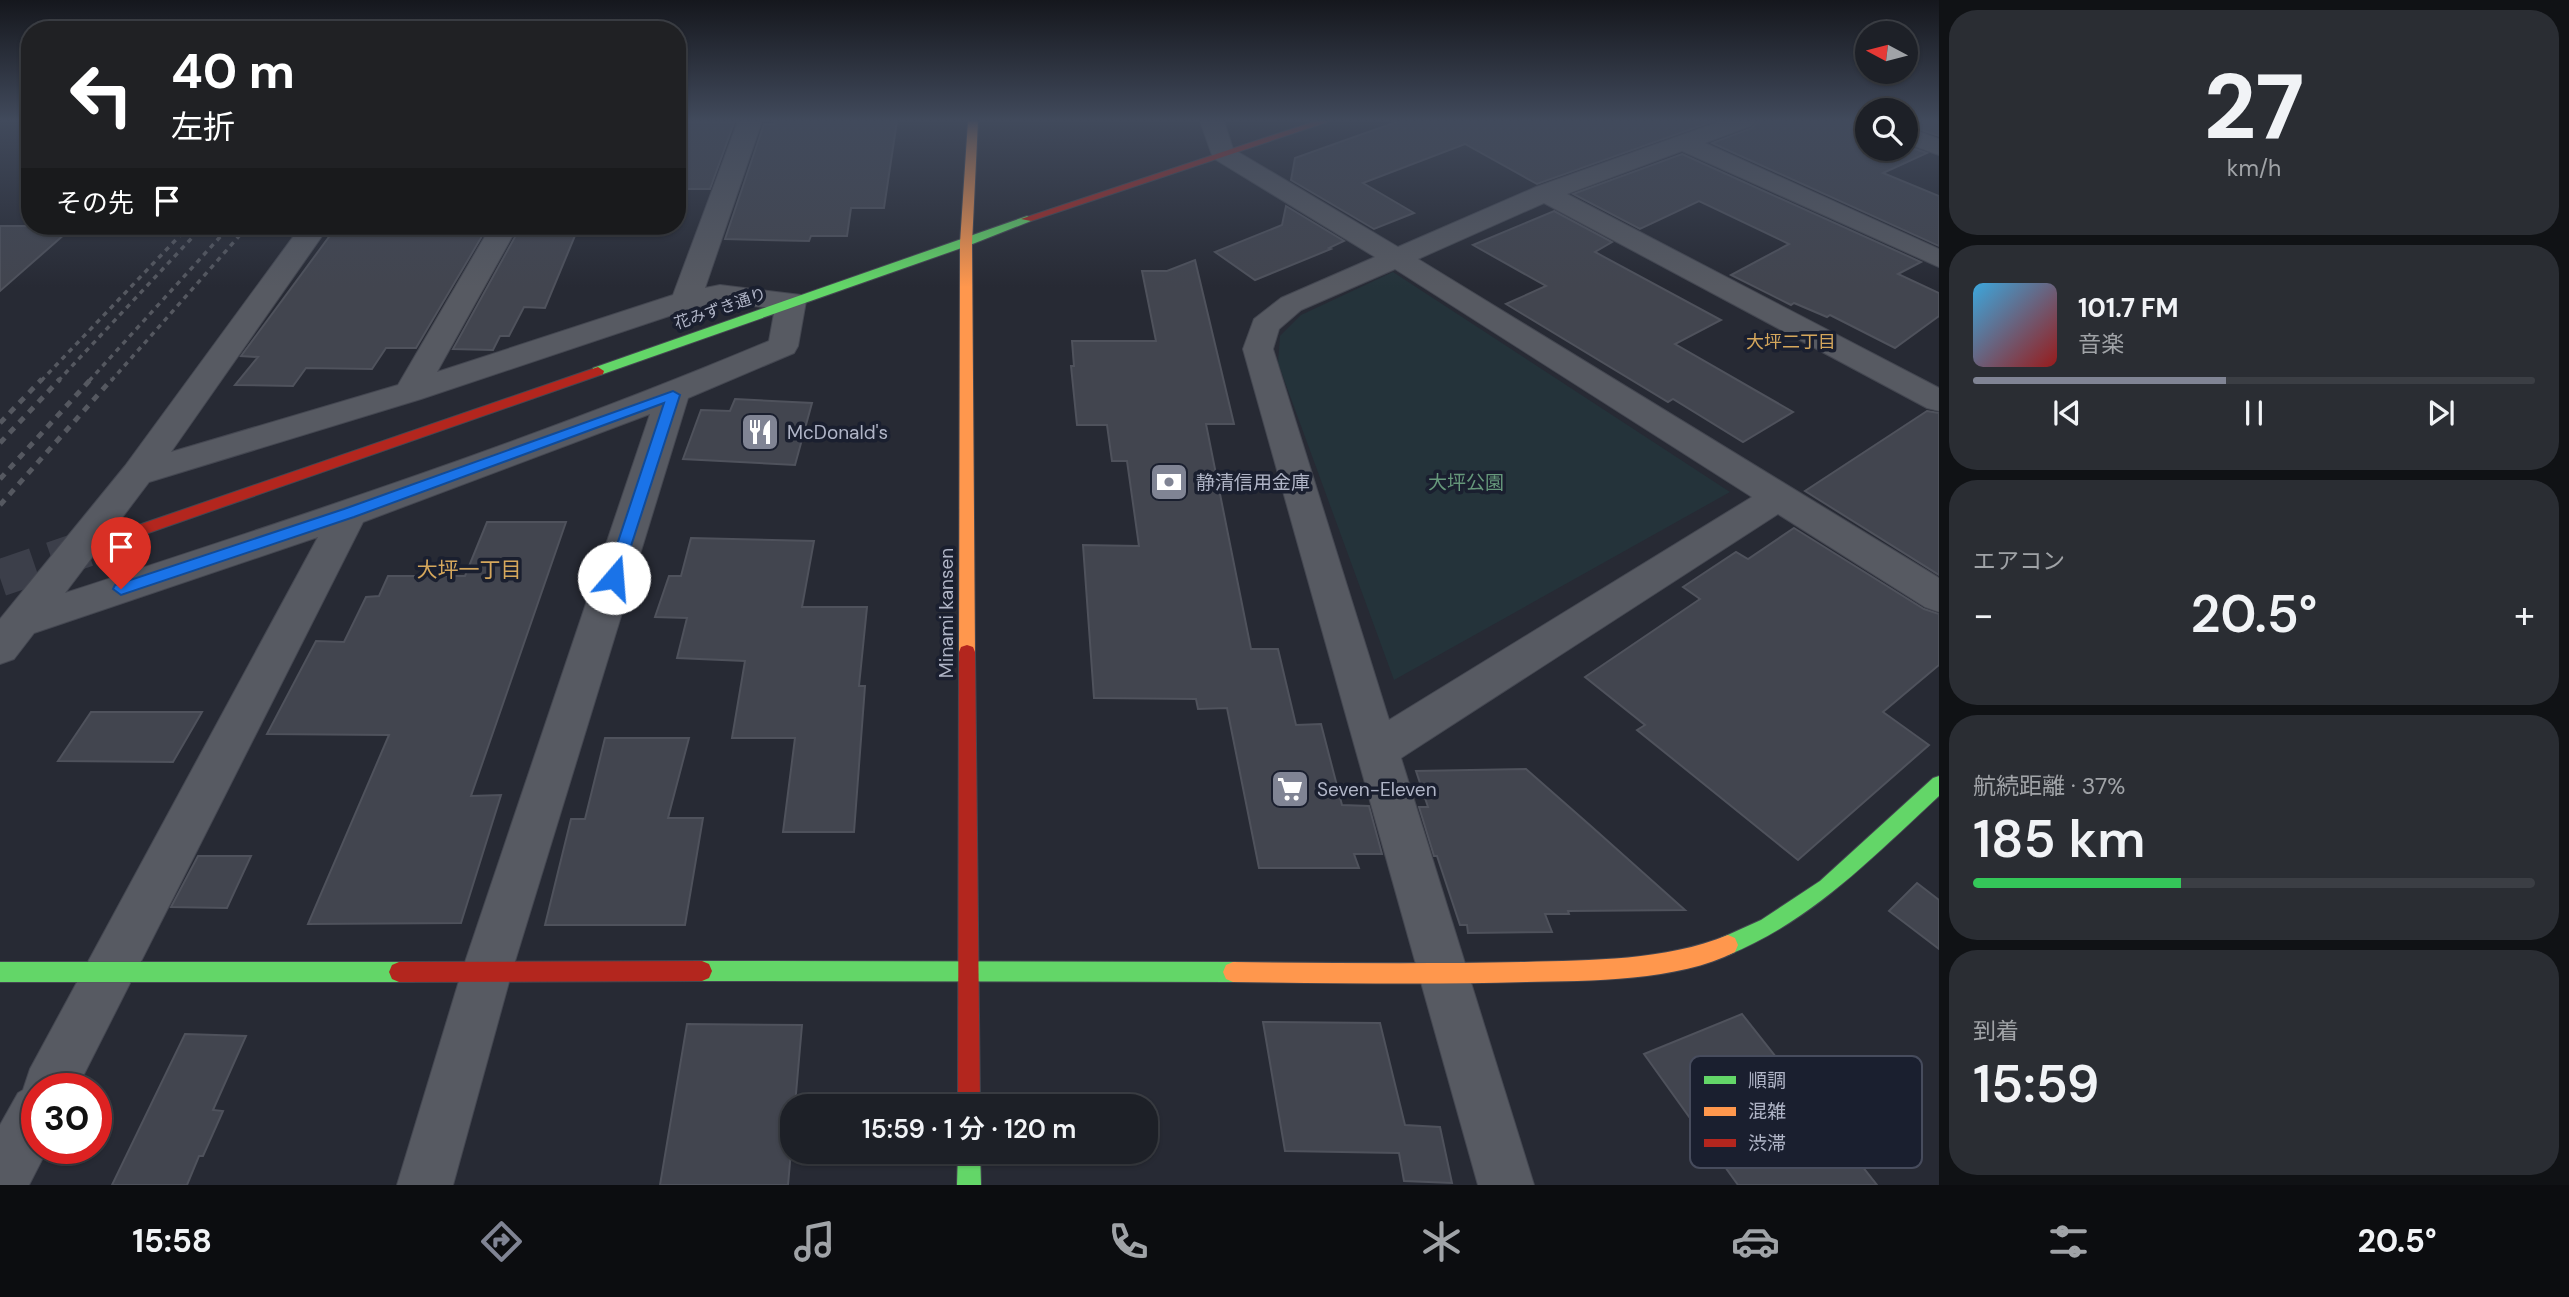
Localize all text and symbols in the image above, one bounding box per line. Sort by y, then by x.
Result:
north arrow [1855,21,1918,84]
map controls [1855,21,1918,161]
text: 40 m [171,39,295,103]
text: 27 [2204,48,2304,166]
icon: left [56,49,147,140]
button: search [1855,98,1918,161]
text: 左折 [171,106,235,148]
text: km/h [2227,153,2281,183]
icon: arrive [148,182,186,220]
text: その先 [56,186,134,220]
street label: 花みずき通り [671,283,769,334]
text: 101.7 FM [2078,291,2179,325]
text: 音楽 [2078,329,2124,359]
district label: 大坪二丁目 [1746,330,1836,354]
icon: previous [2048,394,2086,432]
icon: pause [2235,394,2273,432]
icon: next [2422,394,2460,432]
restaurant icon: McDonald's [739,411,781,453]
place label: McDonald's [787,420,888,445]
bank icon: 静清信用金庫 [1148,461,1190,503]
place label: 静清信用金庫 [1196,470,1310,495]
park label: 大坪公園 [1428,470,1504,495]
pin [91,517,151,589]
icon: arrive [102,528,140,566]
position arrow [577,541,651,615]
text: エアコン [1973,546,2065,576]
street label: Minami kansen [934,548,959,678]
district label: 大坪一丁目 [417,556,522,584]
text: 20.5° [2191,580,2317,648]
text: − [1973,590,1994,640]
text: + [2514,590,2535,640]
supermarket icon: Seven-Eleven [1269,768,1311,810]
text: 航続距離 · 37% [1973,771,2125,801]
place label: Seven-Eleven [1317,777,1437,802]
text: 185 km [1973,805,2145,873]
text: 到着 [1973,1016,2019,1046]
text: 15:59 [1973,1050,2099,1118]
legend [1690,1056,1922,1168]
text: 順調 [1748,1068,1786,1093]
speed limit sign: 30 [21,1073,112,1164]
text: 混雑 [1748,1099,1786,1124]
text: 15:59 · 1 分 · 120 m [862,1112,1076,1146]
text: 渋滞 [1748,1131,1786,1156]
icon: directions [477,1217,526,1266]
icon: music [790,1217,839,1266]
icon: phone [1104,1217,1153,1266]
icon: climate [1417,1217,1466,1266]
icon: car [1731,1217,1780,1266]
icon: filters [2044,1217,2093,1266]
text: 15:58 [132,1220,212,1262]
text: 20.5° [2357,1220,2437,1262]

